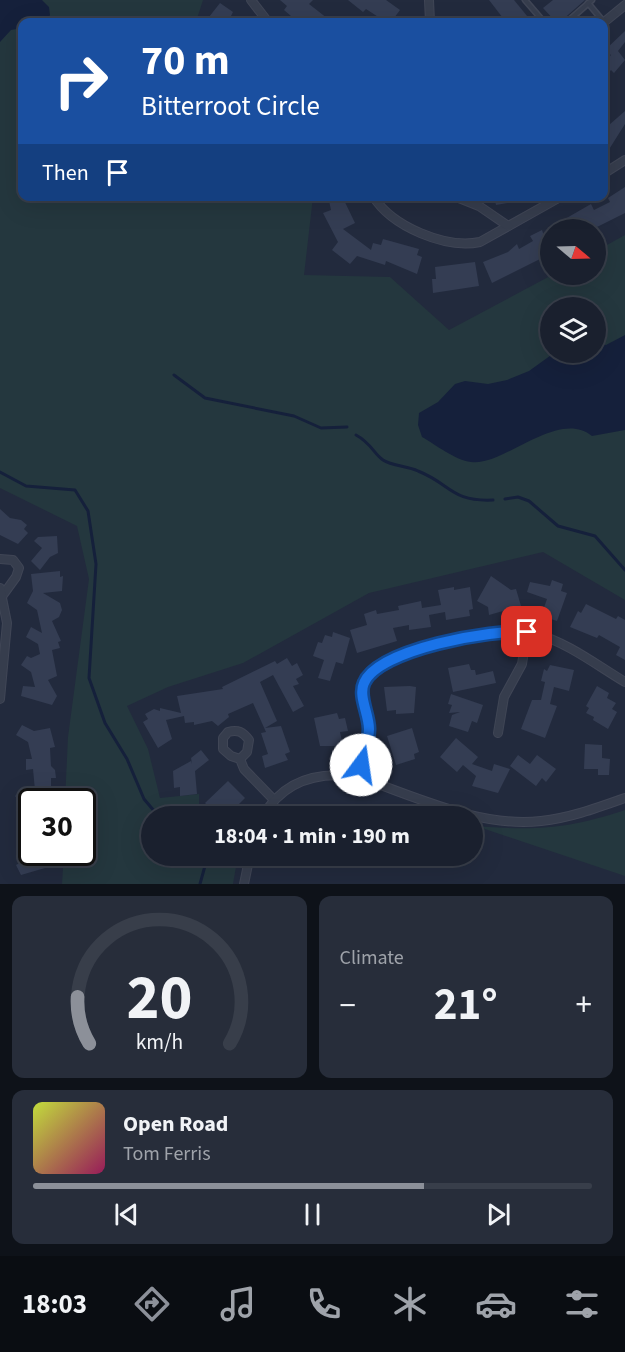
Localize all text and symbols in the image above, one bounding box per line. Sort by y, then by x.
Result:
text: 70 m [141,31,230,91]
icon: right [42,42,120,120]
text: Bitterroot Circle [141,87,320,126]
icon: arrive [101,156,134,189]
text: Then [42,157,89,189]
north arrow [540,219,606,285]
map controls [540,219,606,363]
button: layers [540,297,606,363]
pin [501,606,552,657]
icon: arrive [510,615,543,648]
position arrow [329,733,393,797]
speed limit sign: 30 [18,788,96,866]
text: 18:04 · 1 min · 190 m [214,820,410,852]
text: Climate [340,944,404,972]
text: 20 [126,954,192,1043]
text: 21° [434,973,498,1037]
text: − [340,982,356,1029]
text: + [576,982,592,1029]
text: km/h [135,1027,183,1058]
text: Open Road [123,1108,228,1140]
text: Tom Ferris [123,1140,211,1168]
icon: previous [110,1198,143,1231]
icon: pause [296,1198,329,1231]
icon: next [482,1198,515,1231]
icon: directions [131,1283,173,1325]
icon: music [217,1283,259,1325]
icon: phone [303,1283,345,1325]
icon: climate [389,1283,431,1325]
icon: car [475,1283,517,1325]
icon: filters [561,1283,603,1325]
text: 18:03 [22,1285,87,1324]

